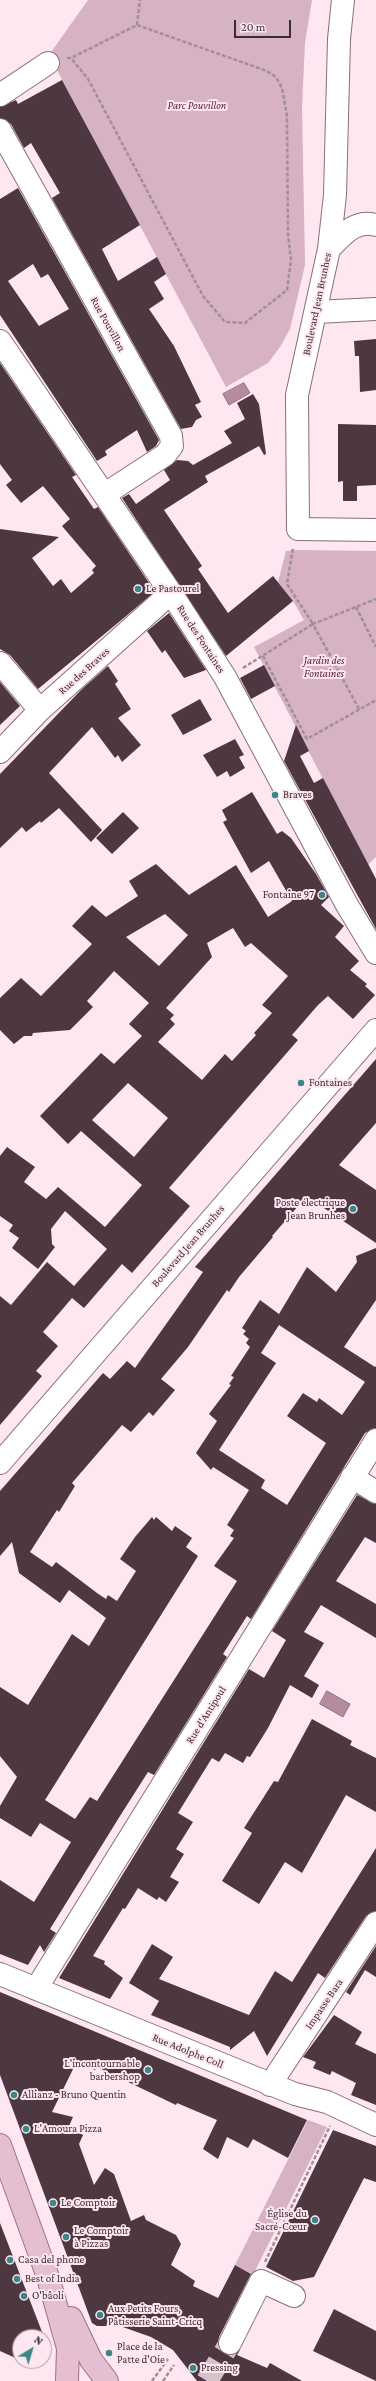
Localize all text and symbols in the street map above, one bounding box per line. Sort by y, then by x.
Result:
scale bar [236,12,293,38]
text: 20 m [241,20,265,34]
park label: Parc Pouvillon [168,99,226,113]
street label: Boulevard Jean Brunhes [300,252,334,356]
street label: Rue Pouvillon [88,294,128,354]
place label: Le Pastourel [146,582,199,596]
marker: Le Pastourel [133,584,143,594]
street label: Rue des Fontaines [174,602,228,676]
street label: Rue des Braves [56,644,112,698]
park label: Jardin des Fontaines [304,654,344,680]
place label: Braves [283,788,312,802]
marker: Braves [270,790,280,800]
place label: Fontaine 97 [263,888,314,902]
marker: Fontaine 97 [317,890,327,900]
place label: Fontaines [309,1076,352,1090]
marker: Fontaines [296,1078,306,1088]
place label: Poste électrique Jean Brunhes [276,1196,345,1222]
street label: Boulevard Jean Brunhes [149,1202,227,1290]
marker: Poste électrique Jean Brunhes [348,1204,358,1214]
street label: Rue d'Antipoul [183,1684,229,1746]
street label: Impasse Bara [302,1976,346,2032]
street label: Rue Adolphe Coll [151,2031,225,2071]
place label: L'incontournable barbershop [64,2057,140,2083]
marker: L'incontournable barbershop [143,2065,153,2075]
place label: Allianz - Bruno Quentin [22,2088,126,2102]
marker: Allianz - Bruno Quentin [9,2090,19,2100]
place label: L'Amoura Pizza [34,2122,102,2136]
marker: L'Amoura Pizza [21,2124,31,2134]
place label: Le Comptoir [61,2196,116,2210]
marker: Le Comptoir [48,2198,58,2208]
place label: Église du Sacré-Cœur [255,2207,307,2233]
marker: Église du Sacré-Cœur [310,2215,320,2225]
place label: Le Comptoir à Pizzas [74,2224,129,2250]
marker: Le Comptoir à Pizzas [61,2232,71,2242]
place label: Casa del phone [18,2253,84,2267]
marker: Casa del phone [5,2255,15,2265]
place label: Best of India [25,2272,80,2286]
marker: Best of India [12,2274,22,2284]
place label: O'bâoli [32,2289,64,2303]
marker: O'bâoli [19,2291,29,2301]
place label: Aux Petits Fours, Pâtisserie Saint-Cricq [108,2302,202,2328]
marker: Aux Petits Fours, Pâtisserie Saint-Cricq [95,2310,105,2320]
north arrow [12,2329,52,2369]
text: N [32,2333,45,2347]
place label: Place de la Patte d'Oie [117,2340,165,2366]
marker: Place de la Patte d'Oie [104,2348,114,2358]
place label: Pressing [201,2361,238,2375]
marker: Pressing [188,2363,198,2373]

